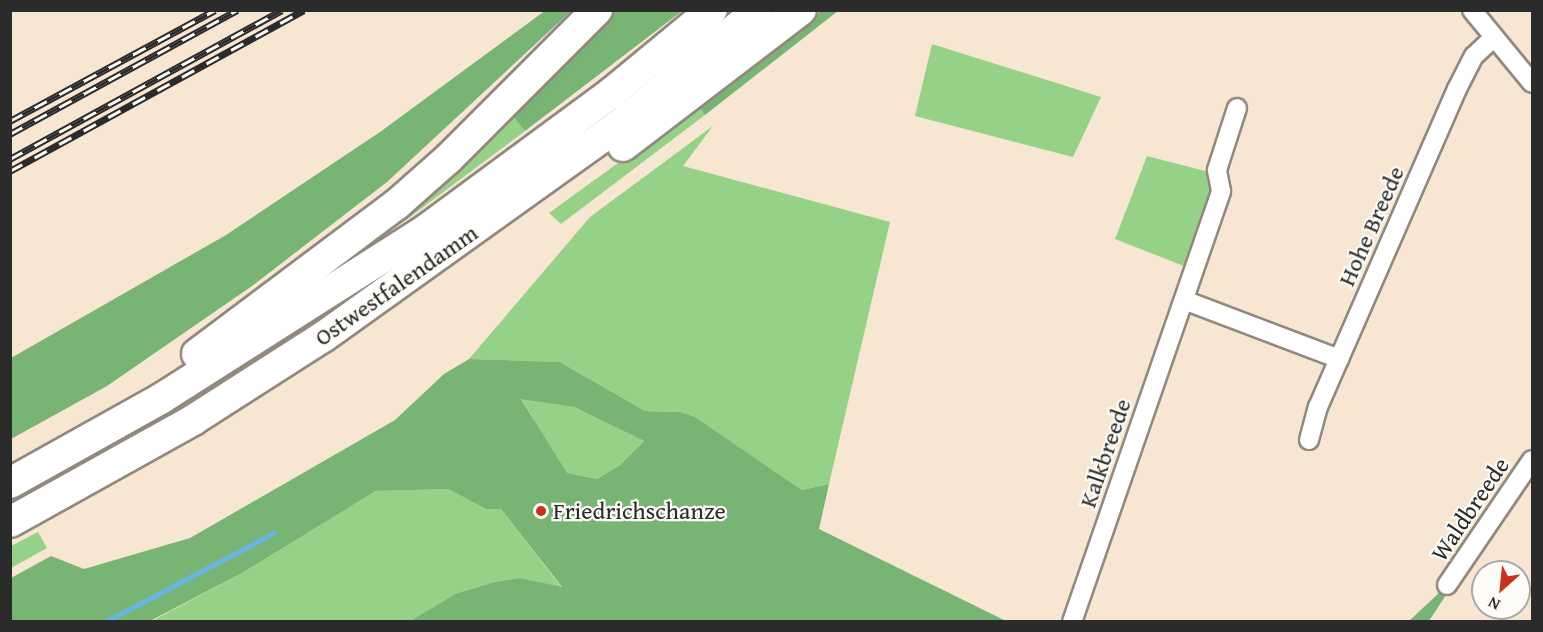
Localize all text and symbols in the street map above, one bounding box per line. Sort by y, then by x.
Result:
street label: Hohe Breede [1332,162,1410,290]
street label: Ostwestfalendamm [309,218,483,352]
street label: Kalkbreede [1073,395,1137,511]
street label: Waldbreede [1425,452,1515,566]
place label: Friedrichschanze [553,497,726,525]
marker: Friedrichschanze [534,504,548,518]
north arrow [1471,560,1531,620]
text: N [1484,591,1504,617]

